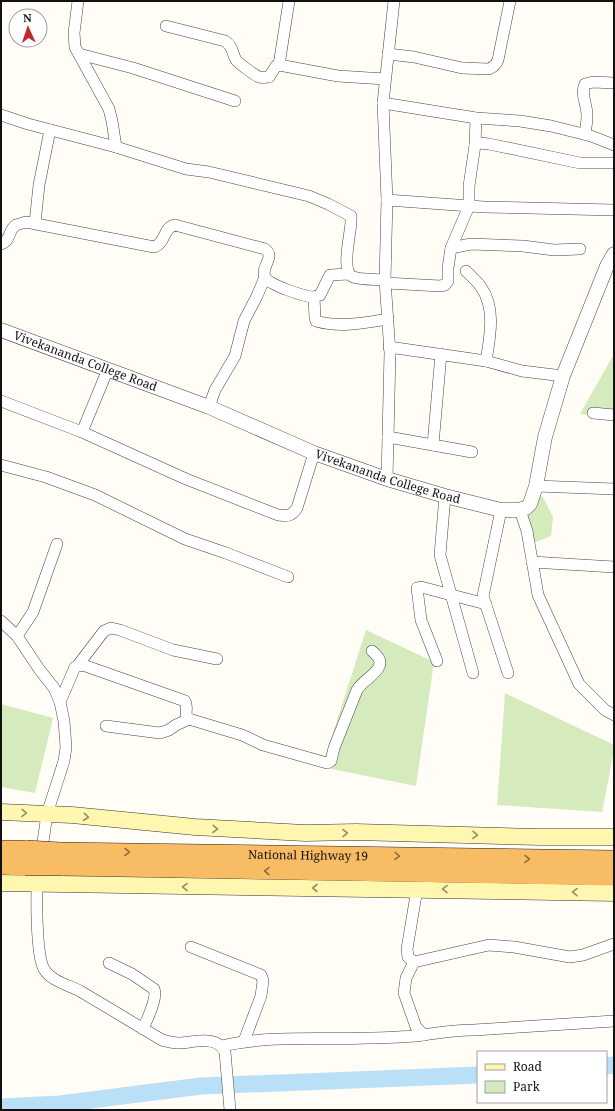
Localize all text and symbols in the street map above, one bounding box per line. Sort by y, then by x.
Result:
north arrow [8,8,48,48]
text: N [23,10,33,25]
street label: Vivekananda College Road [11,326,160,395]
street label: Vivekananda College Road [313,445,463,508]
one-way arrow [21,809,27,817]
one-way arrow [83,812,89,821]
one-way arrow [212,824,218,833]
one-way arrow [342,828,348,837]
one-way arrow [472,831,478,839]
street label: National Highway 19 [248,846,368,864]
one-way arrow [124,848,130,857]
one-way arrow [394,852,400,861]
one-way arrow [524,855,530,863]
one-way arrow [264,867,270,875]
one-way arrow [182,882,188,891]
one-way arrow [312,884,318,892]
one-way arrow [442,885,448,894]
one-way arrow [572,888,578,896]
legend [477,1051,607,1103]
text: Road [513,1058,543,1075]
text: Park [513,1078,541,1095]

